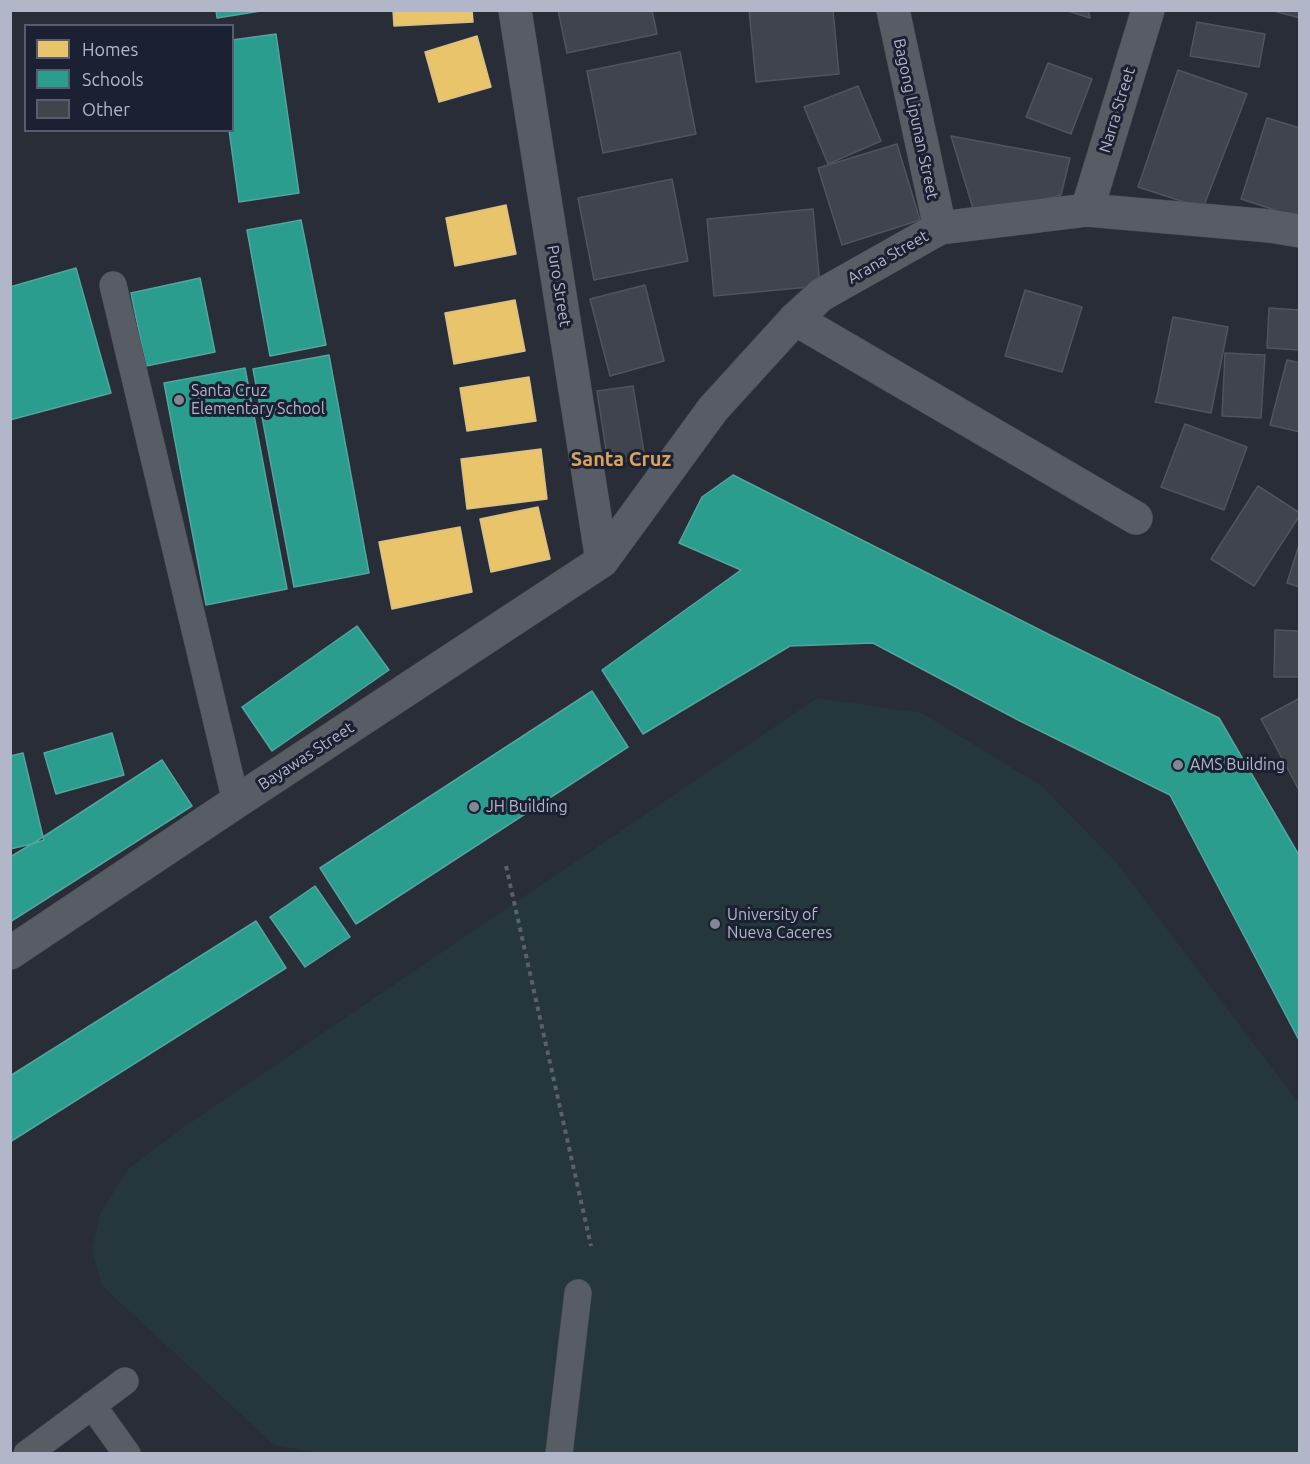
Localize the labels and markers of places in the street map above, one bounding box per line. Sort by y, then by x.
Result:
place label: Santa Cruz Elementary School [191,381,325,419]
marker: Santa Cruz Elementary School [172,393,186,407]
place label: AMS Building [1190,755,1285,775]
marker: AMS Building [1171,758,1185,772]
place label: JH Building [486,797,568,817]
marker: JH Building [467,800,481,814]
place label: University of Nueva Caceres [727,905,832,943]
marker: University of Nueva Caceres [708,917,722,931]

